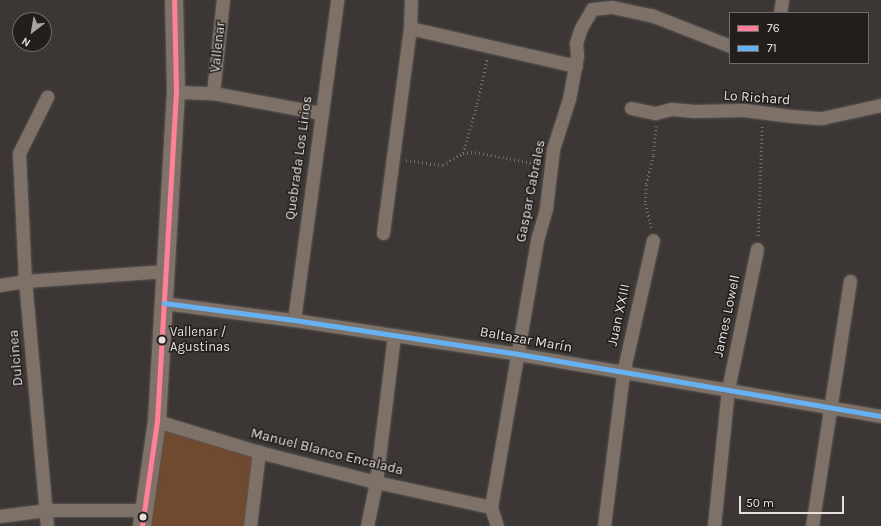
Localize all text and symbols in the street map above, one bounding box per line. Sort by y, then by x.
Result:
north arrow [12,12,52,52]
legend [729,12,869,64]
street label: Vallenar [207,21,229,73]
text: 76 [767,21,780,35]
text: N [19,34,33,49]
text: 71 [767,41,777,55]
street label: Lo Richard [723,87,791,109]
street label: Quebrada Los Lirios [282,95,316,221]
street label: Gaspar Cabrales [513,138,549,244]
street label: James Lowell [710,273,744,359]
street label: Juan XXIII [604,282,634,348]
street label: Baltazar Marín [479,324,573,356]
place label: Vallenar / Agustinas [170,325,230,356]
street label: Dulcinea [5,329,27,387]
marker: Vallenar / Agustinas [157,335,167,345]
street label: Manuel Blanco Encalada [249,425,405,479]
scale bar [741,488,846,514]
text: 50 m [746,496,774,510]
unlabelled marker [138,512,148,522]

